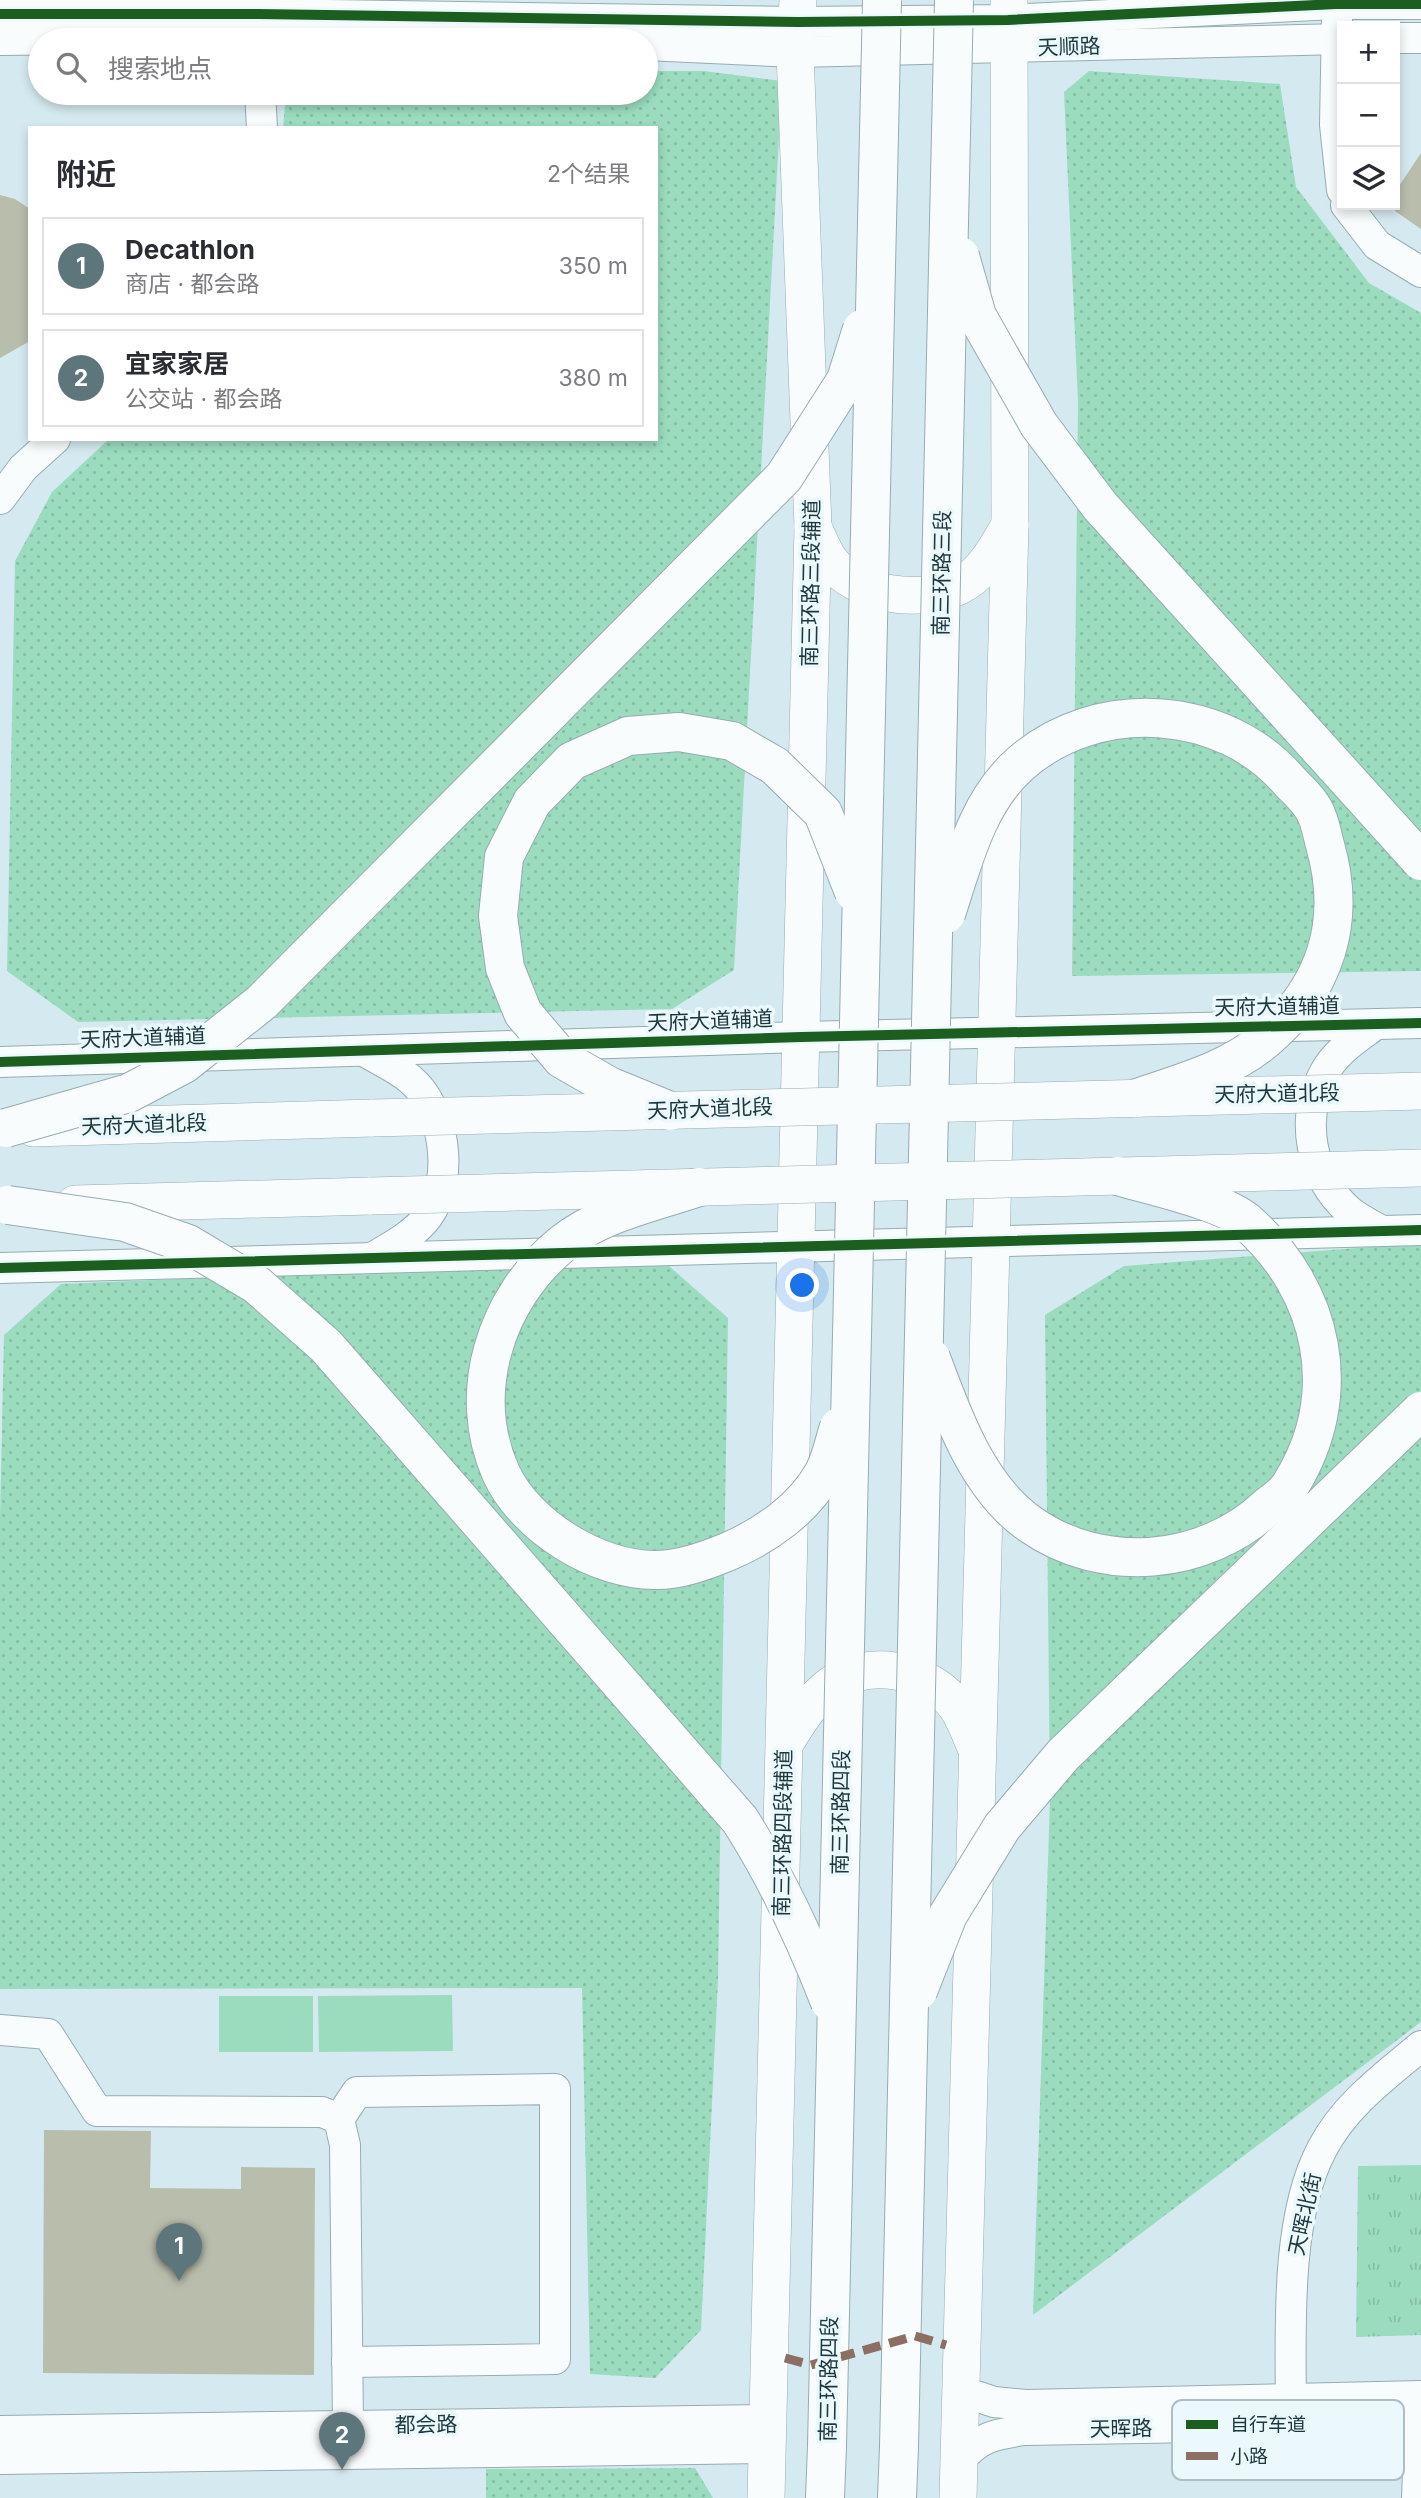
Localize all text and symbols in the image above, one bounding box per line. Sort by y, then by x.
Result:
map controls [1337,21,1400,210]
button: + [1337,21,1400,84]
search box [28,28,658,105]
street label: 天顺路 [1037,33,1101,60]
icon: search [52,48,90,86]
text: 搜索地点 [108,53,212,84]
button: − [1337,84,1400,147]
button: layers [1337,147,1400,210]
text: 附近 [56,156,116,192]
text: 2个结果 [547,160,630,188]
text: Decathlon [125,234,255,265]
text: 1 [76,252,86,280]
text: 350 m [559,252,628,280]
text: 商店 · 都会路 [125,270,260,298]
text: 宜家家居 [125,348,229,379]
text: 2 [74,364,88,392]
text: 380 m [558,364,628,392]
text: 公交站 · 都会路 [125,385,283,413]
street label: 南三环路三段辅道 [797,499,824,667]
street label: 南三环路三段 [928,510,955,636]
street label: 天府大道辅道 [1214,993,1340,1020]
street label: 天府大道辅道 [647,1006,773,1035]
street label: 天府大道辅道 [80,1023,206,1052]
street label: 天府大道北段 [1214,1080,1340,1107]
street label: 天府大道北段 [647,1094,773,1123]
street label: 天府大道北段 [81,1110,207,1139]
your location [785,1268,819,1302]
street label: 南三环路四段辅道 [769,1749,796,1917]
street label: 南三环路四段 [827,1749,854,1875]
street label: 天晖北街 [1284,2170,1325,2258]
pin: 1 [156,2223,202,2281]
street label: 南三环路四段 [815,2316,842,2442]
legend [1172,2400,1404,2480]
street label: 都会路 [394,2411,458,2438]
pin: 2 [319,2412,365,2470]
text: 自行车道 [1230,2413,1306,2436]
street label: 天晖路 [1089,2415,1153,2442]
text: 小路 [1230,2445,1268,2468]

